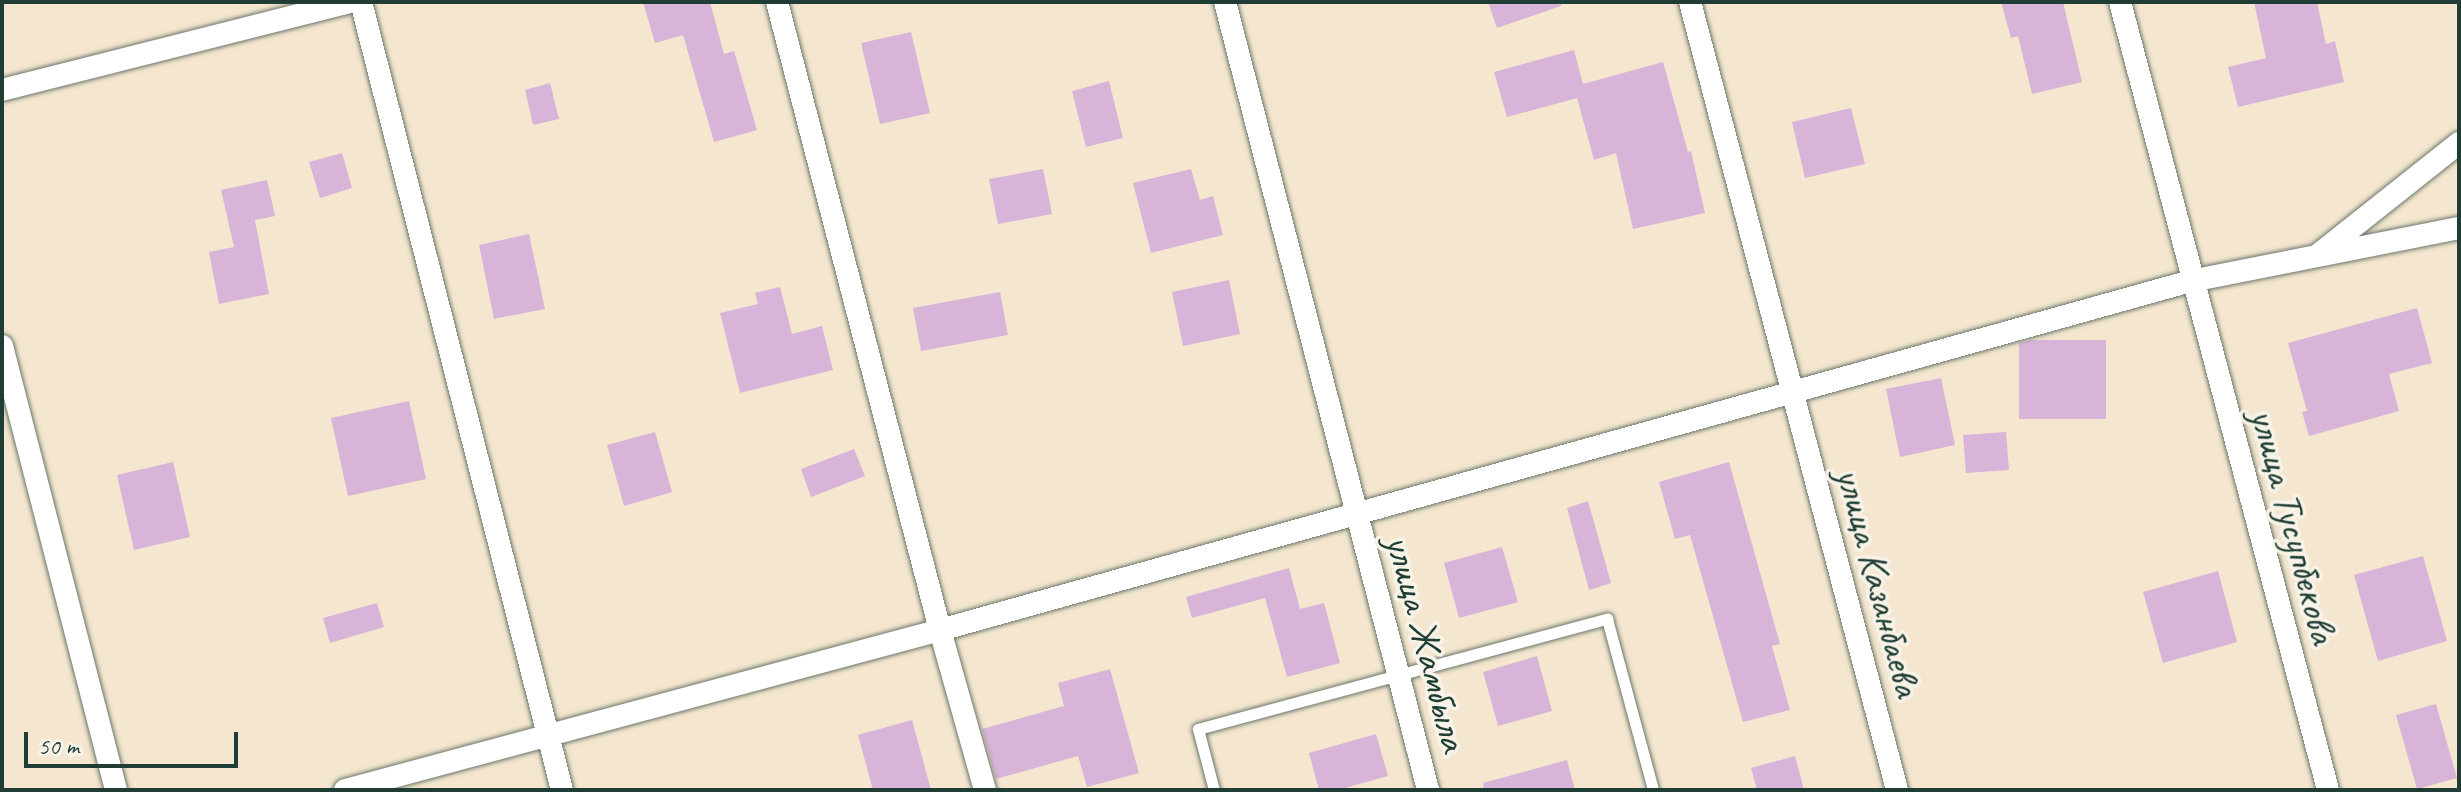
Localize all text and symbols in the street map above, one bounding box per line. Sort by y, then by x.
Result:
street label: улица Тусупбекова [2240,403,2348,649]
street label: улица Казанбаева [1825,463,1933,701]
street label: улица Жамбыла [1375,530,1479,756]
scale bar [28,716,242,766]
text: 50 m [38,731,79,761]

